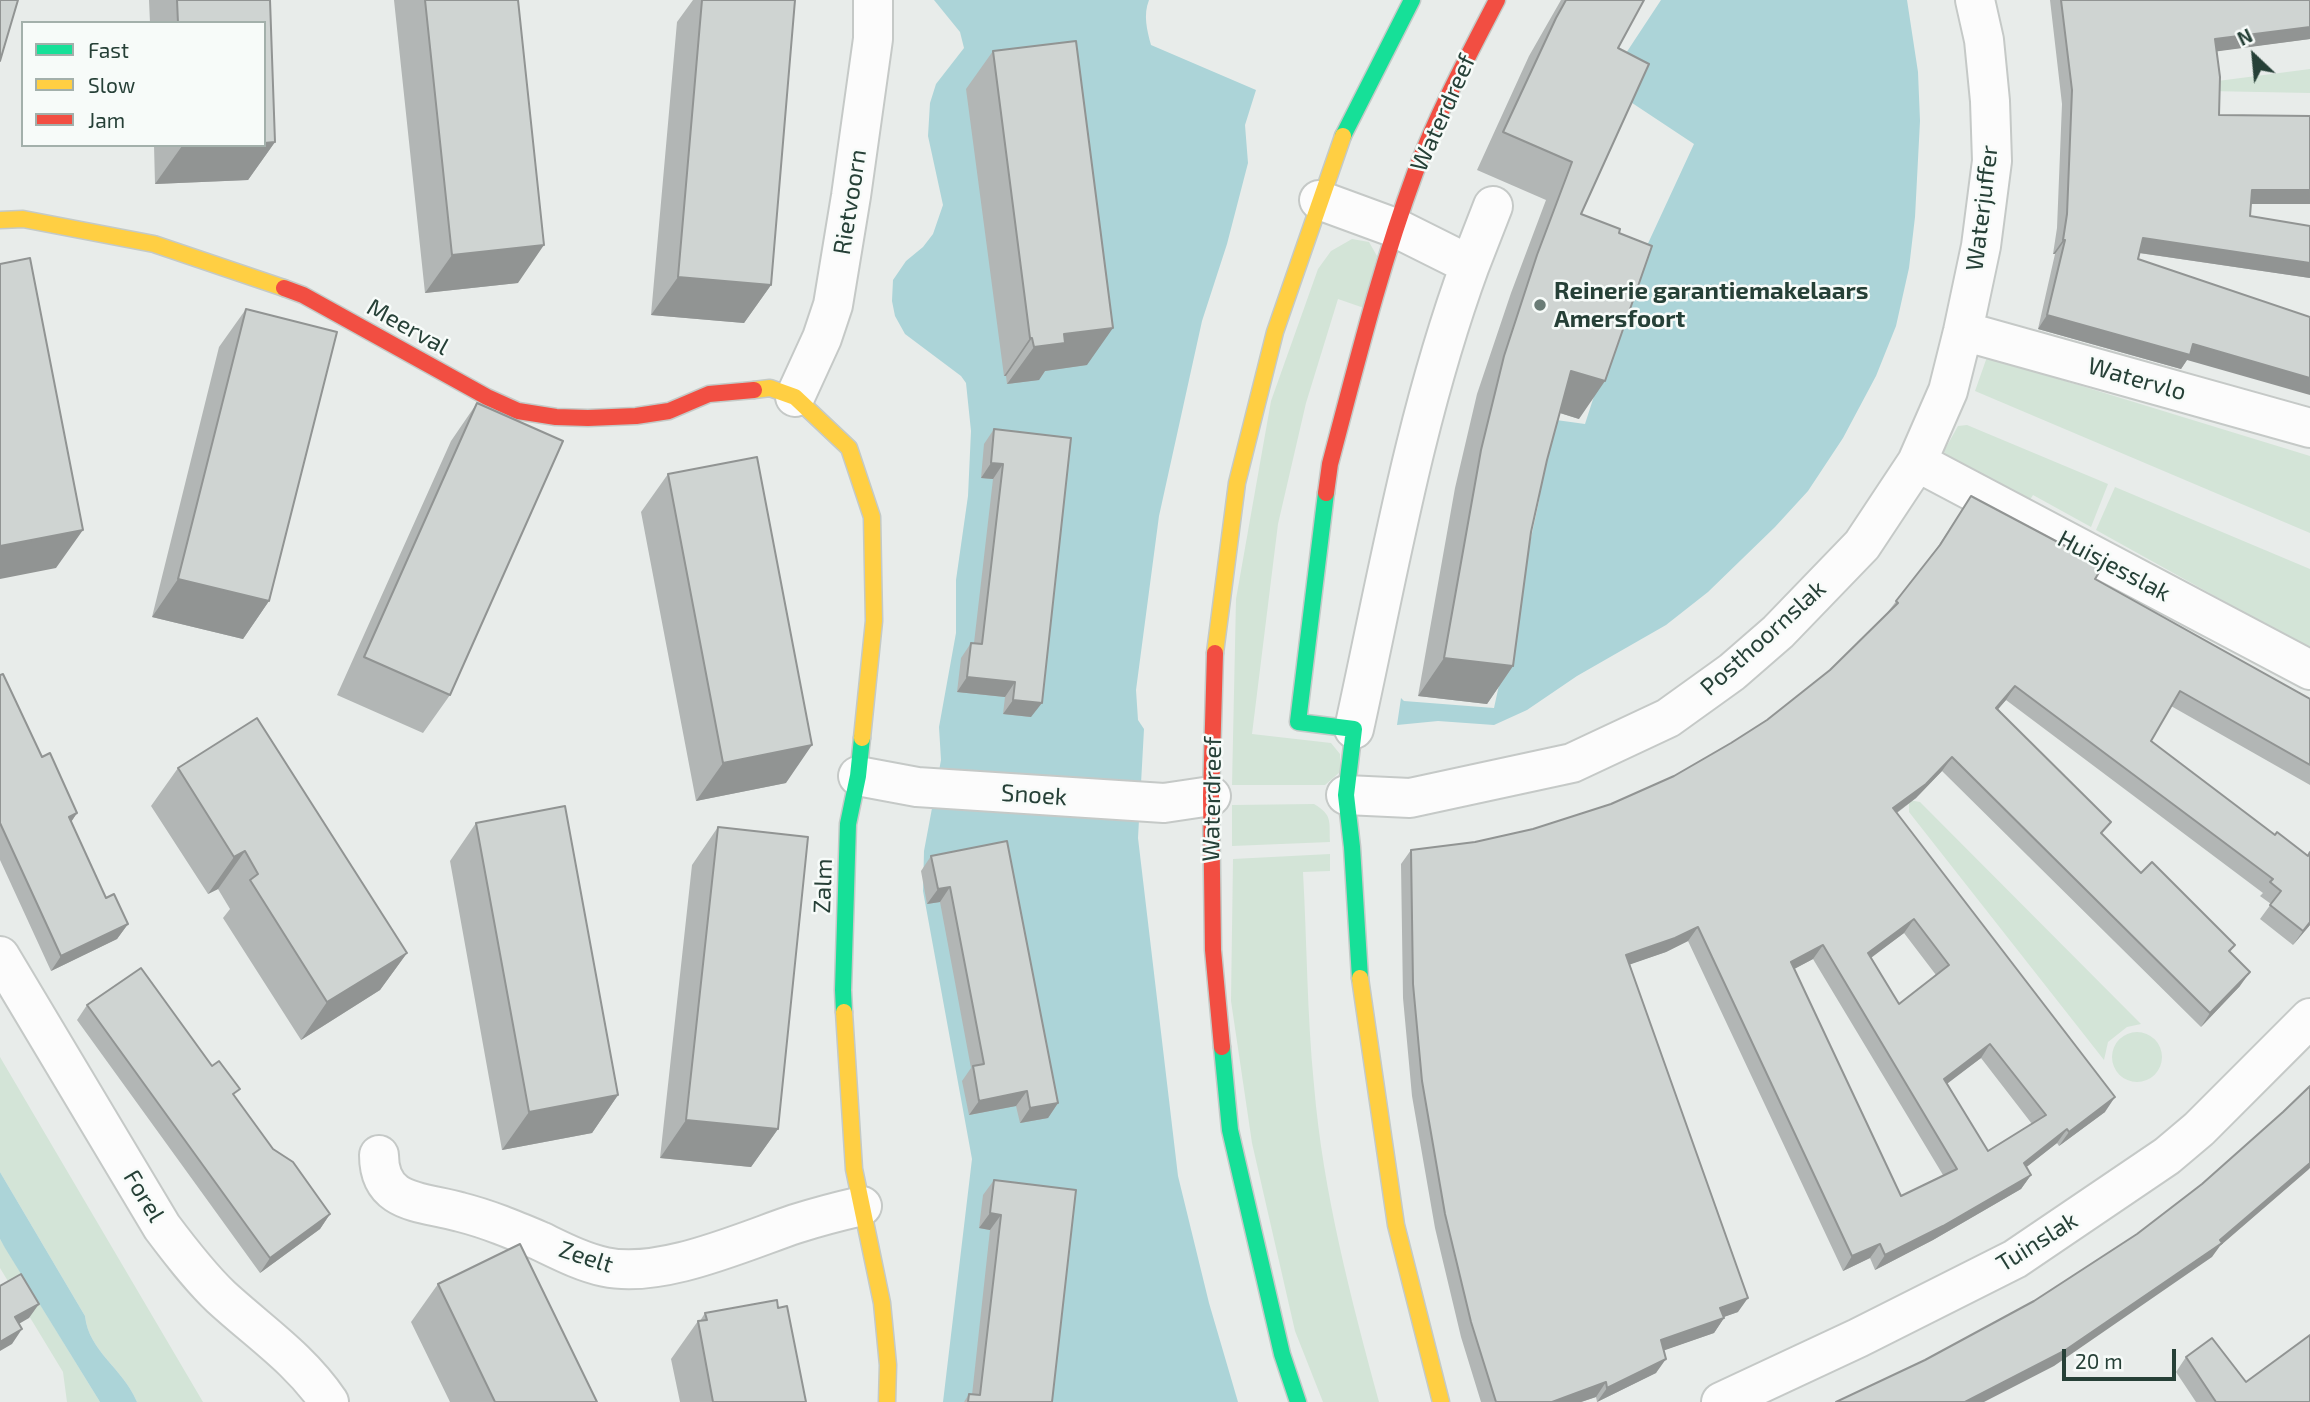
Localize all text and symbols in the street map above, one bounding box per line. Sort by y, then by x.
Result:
legend [21,21,266,147]
north arrow [2219,21,2289,91]
text: N [2233,23,2256,50]
text: Fast [88,37,129,62]
street label: Waterdreef [1404,50,1482,176]
text: Slow [88,72,135,97]
text: Jam [88,107,125,132]
street label: Waterjuffer [1960,144,2004,272]
street label: Rietvoorn [827,147,873,257]
place label: Reinerie garantiemakelaars Amersfoort [1554,277,1868,333]
street label: Meerval [362,293,454,361]
marker: Reinerie garantiemakelaars Amersfoort [1532,297,1548,313]
street label: Watervlo [2085,351,2189,407]
street label: Huisjesslak [2053,524,2175,608]
street label: Posthoornslak [1694,574,1832,702]
street label: Waterdreef [1197,736,1227,862]
street label: Snoek [1000,778,1068,812]
street label: Zalm [808,858,838,914]
street label: Forel [117,1165,171,1227]
street label: Tuinslak [1991,1206,2083,1278]
street label: Zeelt [555,1235,617,1279]
scale bar [2065,1336,2179,1380]
text: 20 m [2075,1348,2123,1373]

